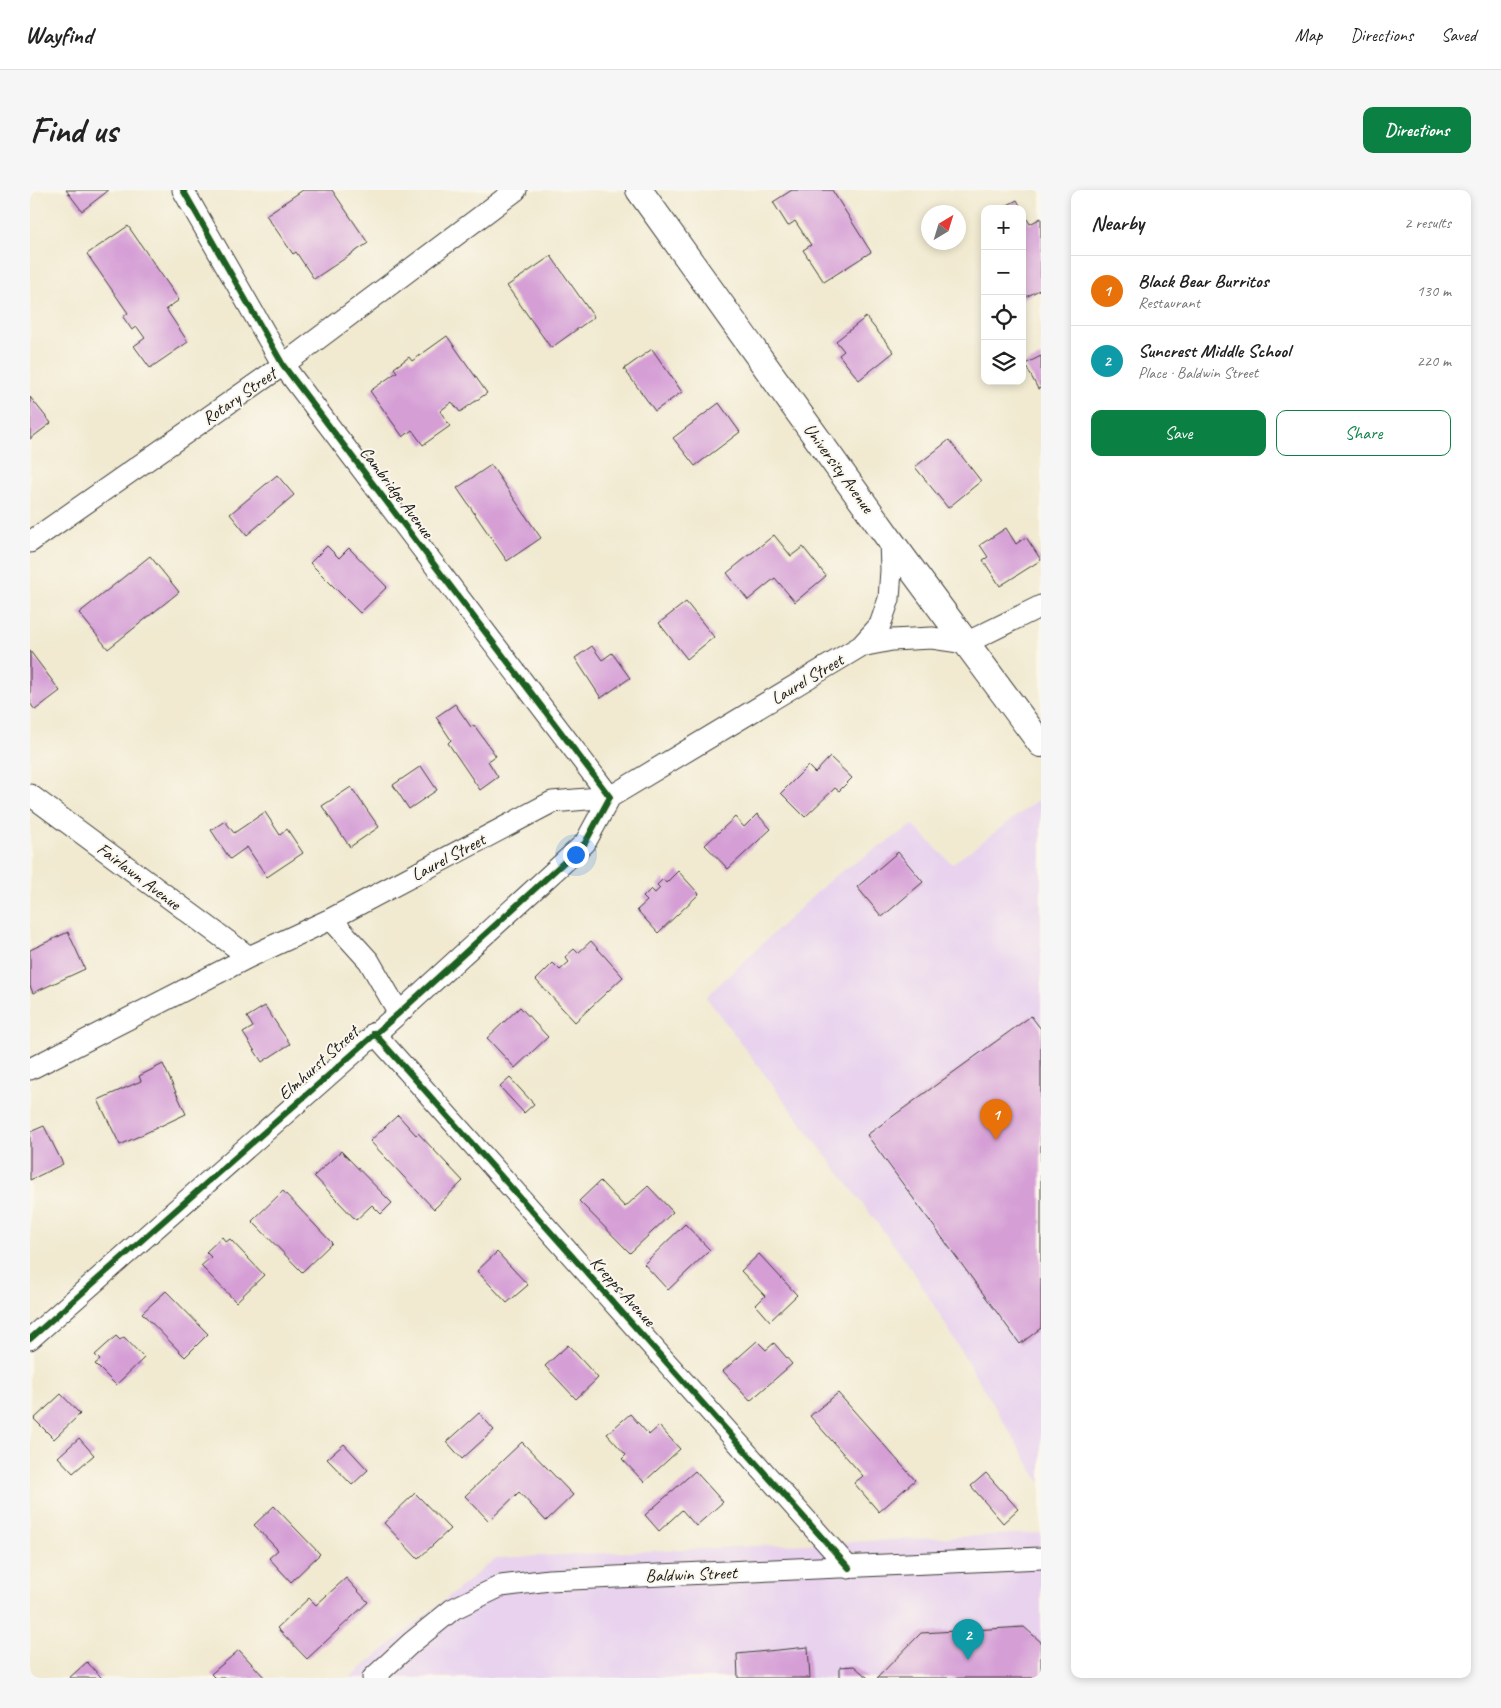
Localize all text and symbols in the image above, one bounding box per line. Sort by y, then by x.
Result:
text: Wayfind [25,20,92,50]
text: Map [1295,24,1322,46]
text: Directions [1350,24,1413,46]
text: Saved [1441,24,1476,46]
button: Directions [1363,107,1471,153]
text: Find us [30,108,117,153]
north arrow [921,205,966,250]
map controls [981,205,1026,385]
button: + [981,205,1026,250]
text: Nearby [1091,210,1144,236]
text: 2 results [1404,213,1451,233]
button: − [981,250,1026,295]
text: Black Bear Burritos [1138,269,1268,293]
text: 1 [1103,281,1111,301]
text: 130 m [1417,281,1451,301]
text: Restaurant [1138,293,1200,313]
button: locate [981,295,1026,340]
text: Suncrest Middle School [1138,339,1290,363]
button: layers [981,340,1026,385]
text: 2 [1103,351,1111,371]
text: 220 m [1417,351,1451,371]
street label: Rotary Street [198,361,283,429]
text: Place · Baldwin Street [1138,363,1258,383]
button: Save [1091,410,1266,456]
button: Share [1276,410,1451,456]
street label: University Avenue [799,419,880,518]
street label: Cambridge Avenue [355,442,439,543]
street label: Laurel Street [767,648,849,709]
street label: Laurel Street [407,827,491,886]
street label: Fairlawn Avenue [93,837,186,915]
your location [563,842,589,868]
street label: Elmhurst Street [273,1019,365,1105]
pin: 1 [980,1099,1012,1140]
street label: Krepps Avenue [586,1251,661,1331]
street label: Baldwin Street [645,1561,739,1587]
pin: 2 [952,1619,984,1660]

